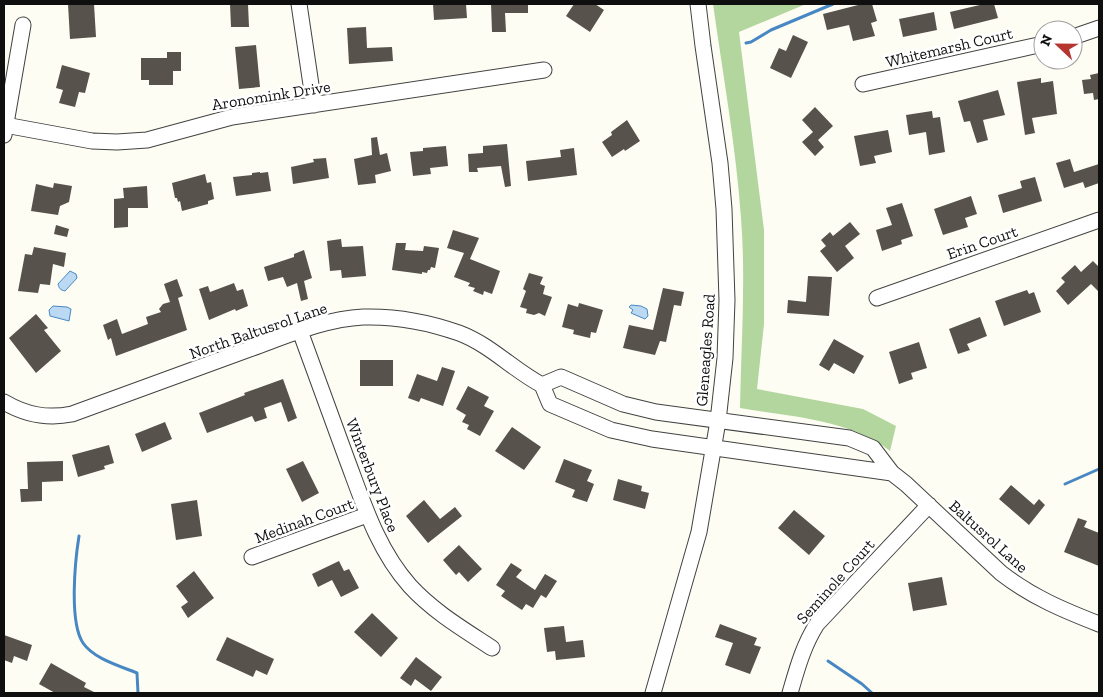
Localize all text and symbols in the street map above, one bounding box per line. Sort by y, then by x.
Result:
north arrow [1033,20,1083,70]
street label: Whitemarsh Court [884,24,1015,71]
text: N [1037,32,1056,48]
street label: Aronomink Drive [210,77,332,114]
street label: Erin Court [944,221,1020,263]
street label: Gleneagles Road [692,293,719,407]
street label: North Baltusrol Lane [187,298,329,363]
street label: Winterbury Place [342,416,403,535]
street label: Medinah Court [252,494,356,547]
street label: Baltusrol Lane [945,496,1032,577]
street label: Seminole Court [792,535,878,628]

